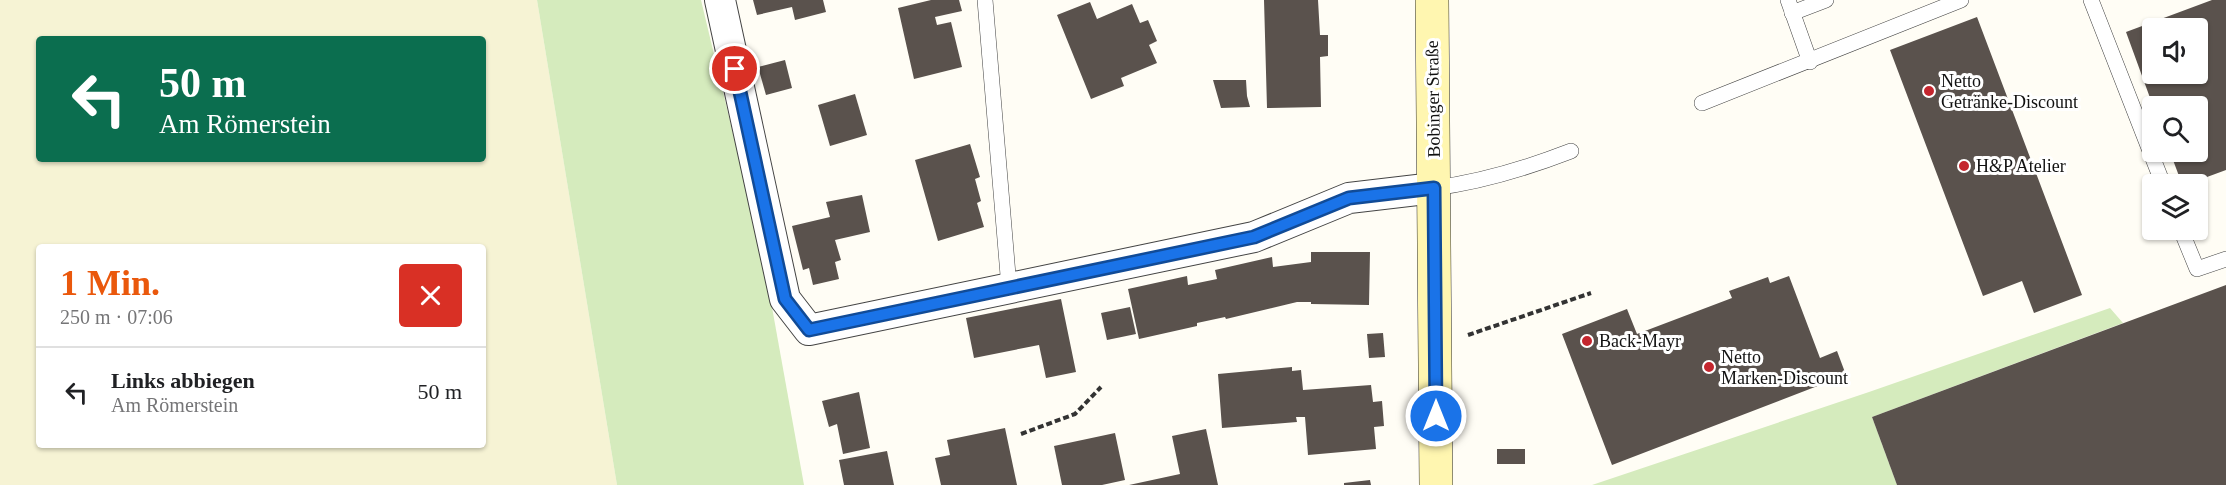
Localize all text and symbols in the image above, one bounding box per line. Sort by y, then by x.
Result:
map controls [2142,18,2208,240]
button: sound [2142,18,2208,84]
street label: Bobinger Straße [1422,40,1444,158]
pin [709,43,760,94]
icon: arrive [718,52,751,85]
icon: left [60,60,138,138]
text: 50 m [159,60,247,106]
place label: Netto Getränke-Discount [1941,71,2078,112]
marker: Netto Getränke-Discount [1922,84,1936,98]
button: search [2142,96,2208,162]
text: Am Römerstein [159,109,331,139]
place label: H&P Atelier [1976,156,2066,176]
marker: H&P Atelier [1957,159,1971,173]
button: layers [2142,174,2208,240]
text: 1 Min. [60,263,160,303]
button: close [399,264,462,327]
text: 250 m · 07:06 [60,306,173,328]
place label: Back-Mayr [1599,331,1681,351]
marker: Back-Mayr [1580,334,1594,348]
place label: Netto Marken-Discount [1721,347,1848,388]
marker: Netto Marken-Discount [1702,360,1716,374]
text: Links abbiegen [111,368,255,393]
icon: left [60,376,93,409]
text: 50 m [417,379,462,404]
position arrow [1404,384,1468,448]
text: Am Römerstein [111,394,238,416]

